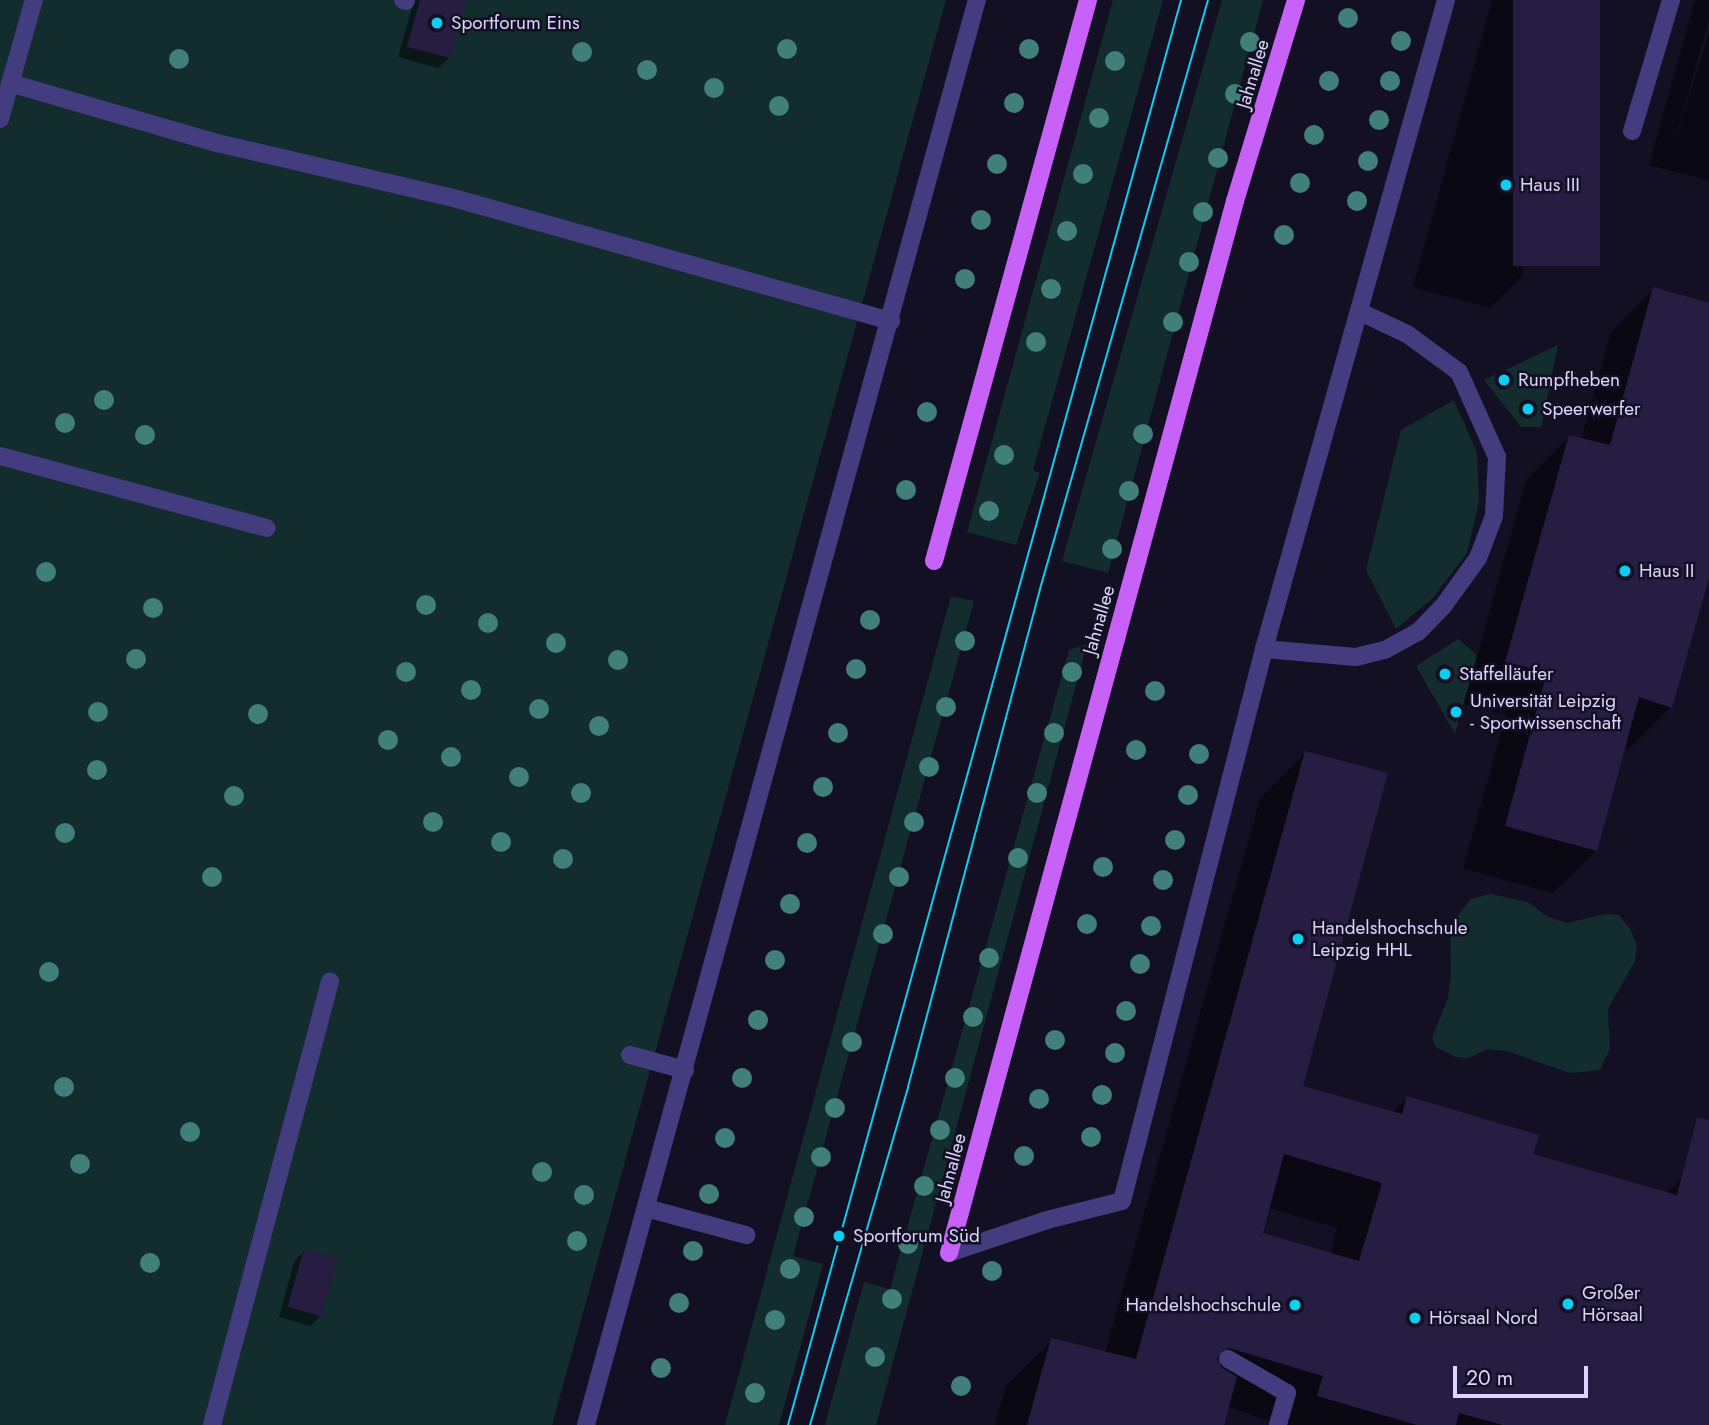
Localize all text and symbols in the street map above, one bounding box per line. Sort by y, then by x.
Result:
place label: Sportforum Eins [451,12,580,34]
marker: Sportforum Eins [429,15,445,31]
street label: Jahnallee [1232,37,1274,111]
place label: Haus III [1520,174,1580,196]
marker: Haus III [1498,177,1514,193]
place label: Rumpfheben [1518,369,1620,391]
marker: Rumpfheben [1496,372,1512,388]
place label: Speerwerfer [1542,398,1641,420]
marker: Speerwerfer [1520,401,1536,417]
place label: Haus II [1639,560,1694,582]
marker: Haus II [1617,563,1633,579]
street label: Jahnallee [1078,583,1120,657]
place label: Staffelläufer [1459,663,1553,685]
marker: Staffelläufer [1437,666,1453,682]
place label: Universität Leipzig - Sportwissenschaft [1470,690,1621,734]
marker: Universität Leipzig - Sportwissenschaft [1448,704,1464,720]
place label: Handelshochschule Leipzig HHL [1312,917,1468,961]
marker: Handelshochschule Leipzig HHL [1290,931,1306,947]
street label: Jahnallee [931,1131,971,1205]
place label: Sportforum Süd [853,1225,980,1247]
marker: Sportforum Süd [831,1228,847,1244]
place label: Großer Hörsaal [1582,1282,1643,1326]
place label: Handelshochschule [1125,1294,1281,1316]
marker: Großer Hörsaal [1560,1296,1576,1312]
marker: Handelshochschule [1287,1297,1303,1313]
place label: Hörsaal Nord [1429,1307,1538,1329]
marker: Hörsaal Nord [1407,1310,1423,1326]
scale bar [1457,1352,1592,1396]
text: 20 m [1466,1363,1513,1393]

